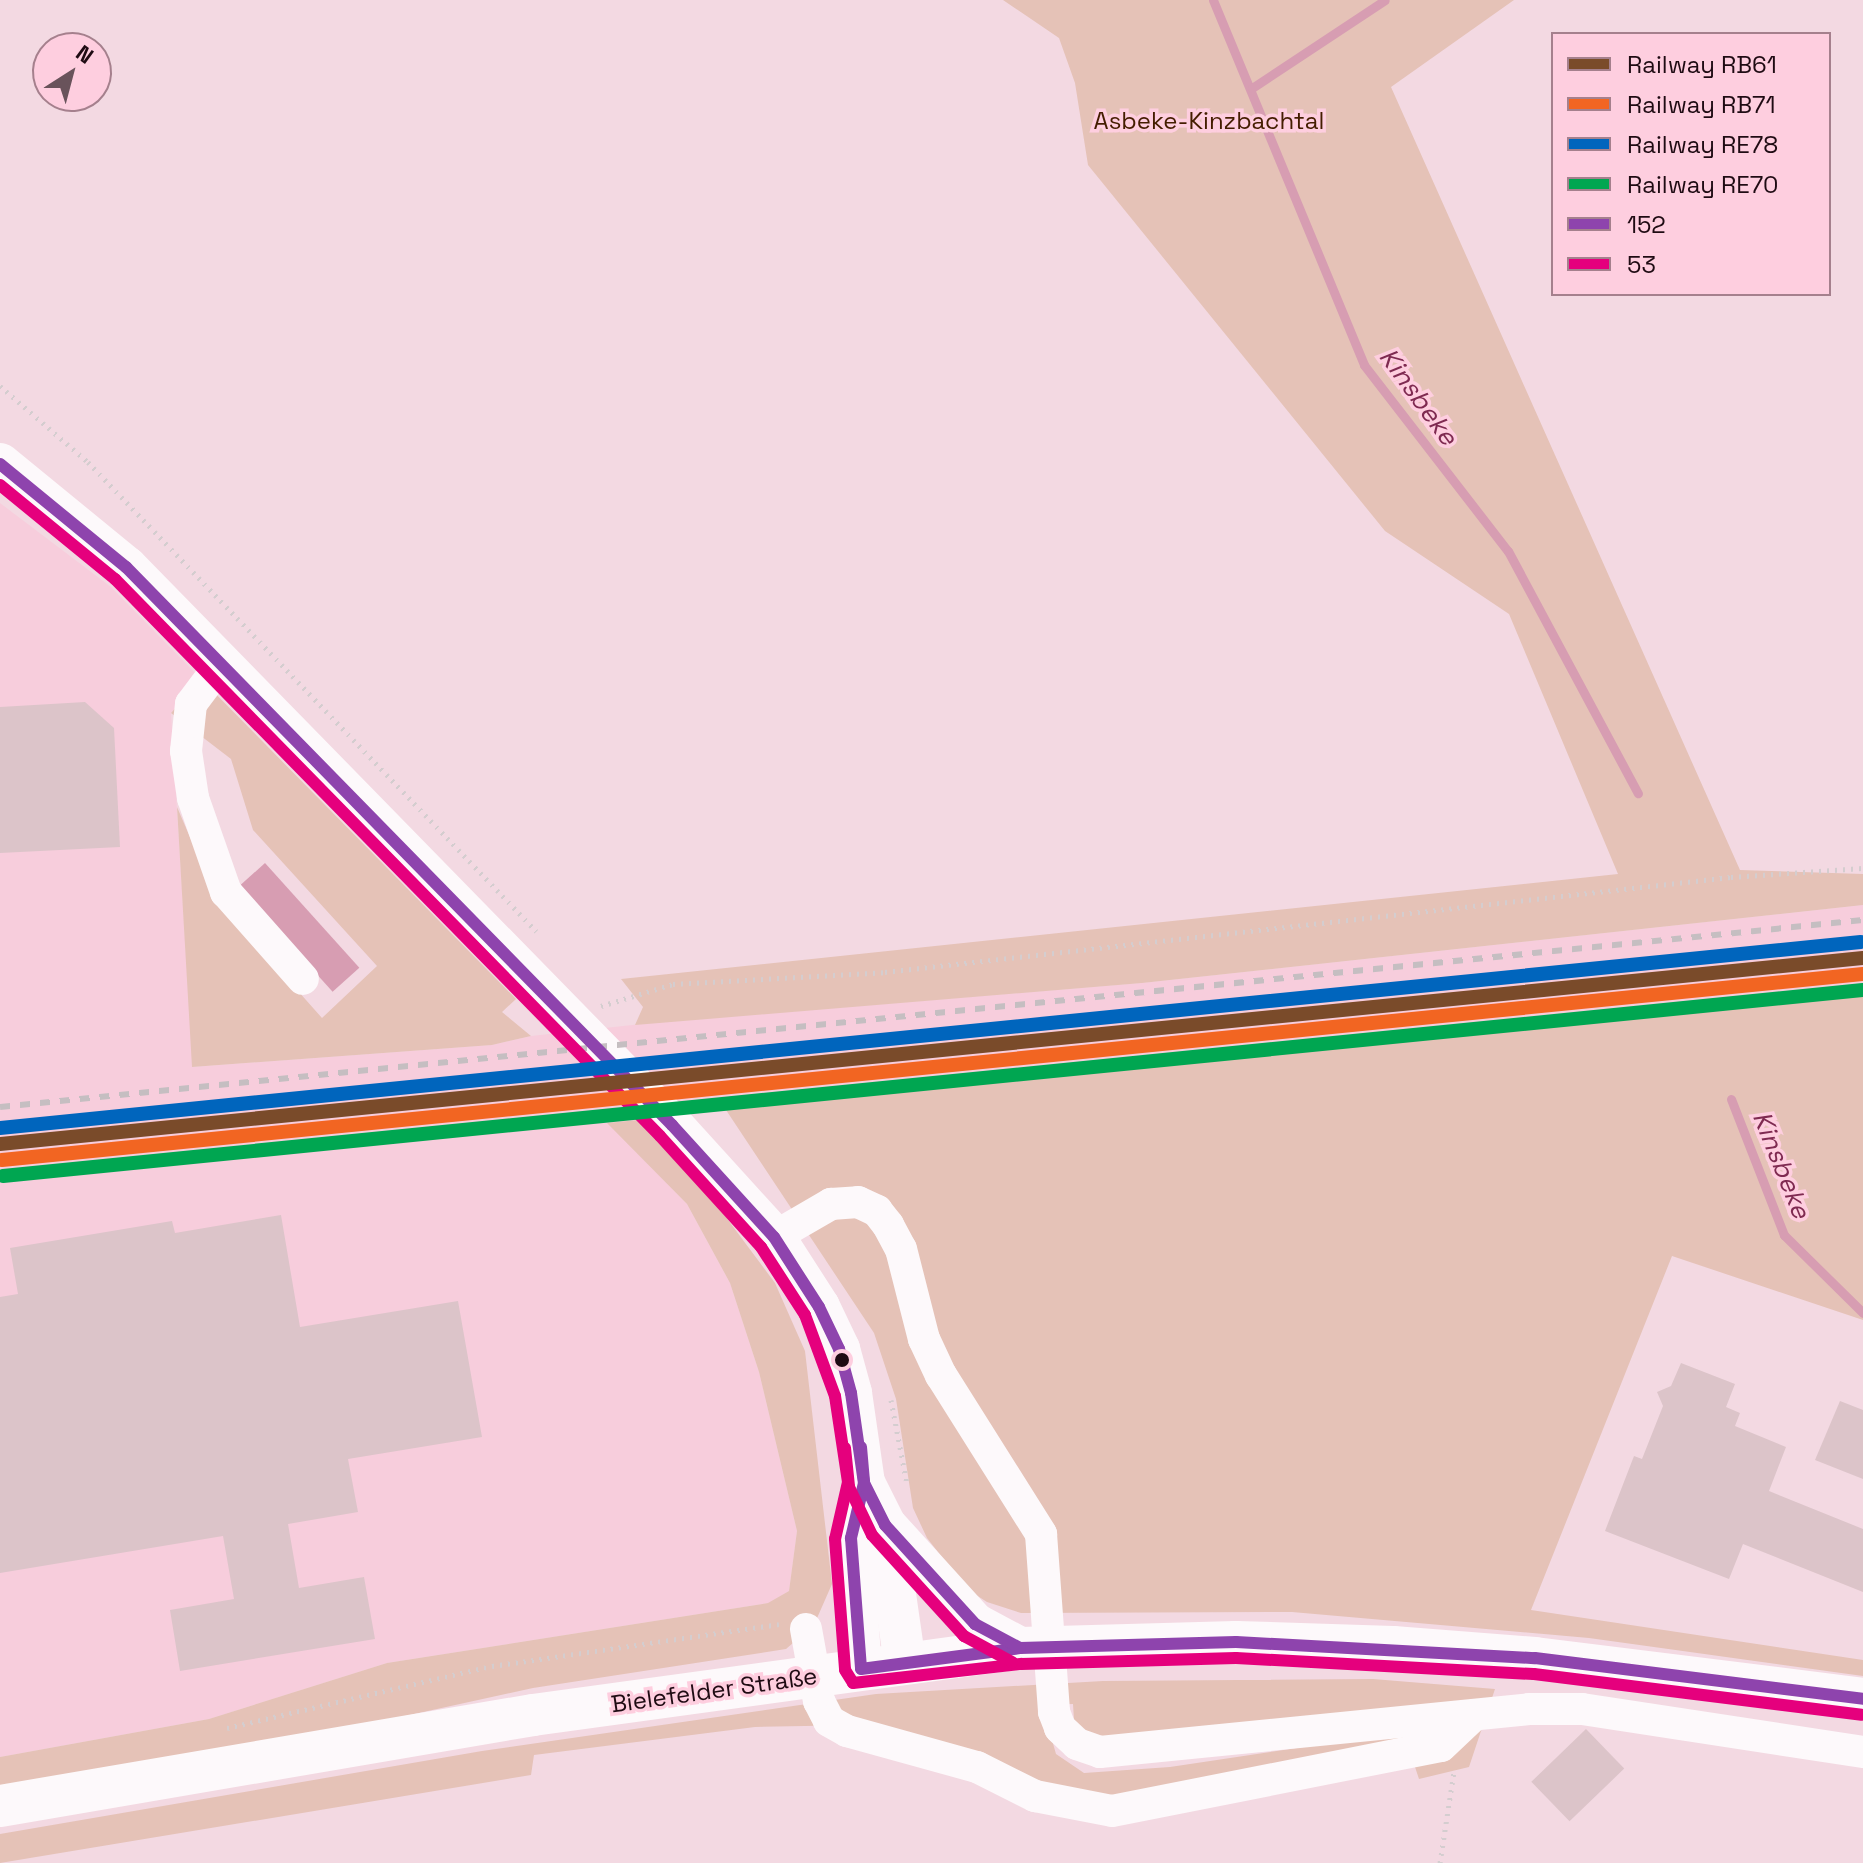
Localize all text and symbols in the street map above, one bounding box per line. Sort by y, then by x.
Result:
north arrow [32,32,112,112]
legend [1551,32,1831,296]
text: N [71,39,99,70]
text: Railway RB61 [1627,49,1777,80]
text: Railway RB71 [1627,89,1775,120]
park label: Asbeke-Kinzbachtal [1094,107,1324,135]
text: Railway RE78 [1627,129,1778,160]
text: Railway RE70 [1627,169,1778,200]
text: 152 [1627,209,1666,240]
text: 53 [1627,249,1656,280]
water label: Kinsbeke [1372,342,1464,452]
water label: Kinsbeke [1745,1107,1817,1223]
unlabelled marker [834,1352,850,1368]
street label: Bielefelder Straße [609,1661,819,1719]

